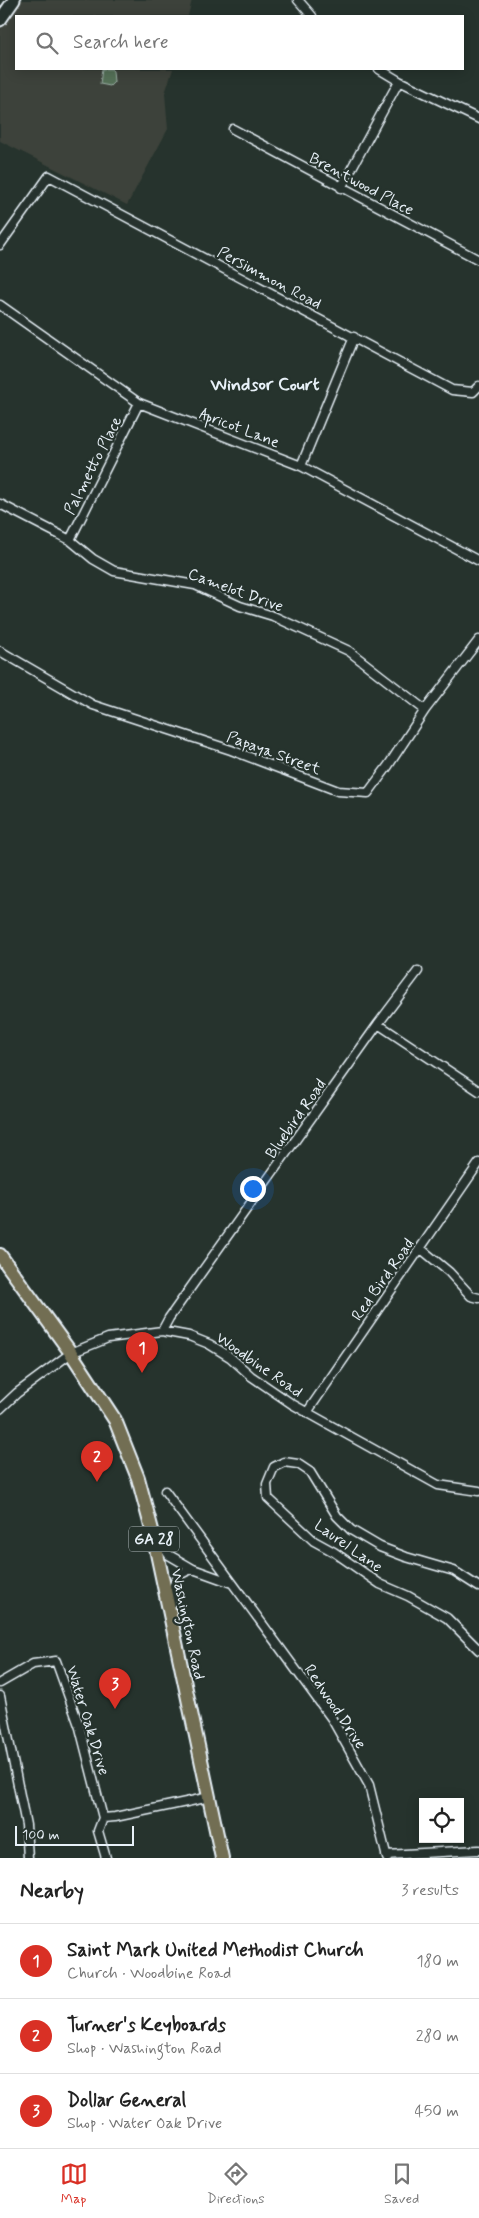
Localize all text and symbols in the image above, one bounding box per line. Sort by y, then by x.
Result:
search box [15,15,464,70]
icon: search [33,29,61,57]
text: Search here [73,30,169,55]
street label: Brentwood Place [305,148,417,221]
street label: Persimmon Road [213,242,325,315]
district label: Windsor Court [210,373,320,397]
street label: Apricot Lane [196,403,283,454]
street label: Palmetto Place [59,412,127,519]
street label: Camelot Drive [185,563,286,617]
street label: Papaya Street [224,727,324,780]
street label: Bluebird Road [261,1075,331,1163]
your location [240,1176,266,1202]
street label: Red Bird Road [347,1235,419,1325]
street label: Woodbine Road [212,1328,307,1403]
pin: 1 [126,1332,158,1373]
pin: 2 [81,1441,113,1482]
street label: Laurel Lane [310,1515,387,1578]
road number: GA 28 [129,1526,179,1552]
street label: Washington Road [165,1567,210,1682]
street label: Redwood Drive [299,1660,371,1753]
street label: Water Oak Drive [61,1663,114,1778]
pin: 3 [99,1668,131,1709]
map controls [419,1798,464,1843]
button: locate [419,1798,464,1843]
scale bar [15,1823,134,1846]
text: 100 m [22,1826,60,1844]
text: Nearby [20,1877,84,1905]
text: 3 results [401,1880,459,1901]
text: Saint Mark United Methodist Church [67,1938,364,1963]
text: 1 [32,1951,40,1972]
text: 180 m [416,1951,459,1972]
text: Church · Woodbine Road [67,1963,231,1984]
text: Turner's Keyboards [67,2013,226,2038]
text: 2 [32,2026,40,2047]
text: 280 m [416,2026,459,2047]
text: Shop · Washington Road [67,2038,222,2059]
text: Dollar General [67,2088,186,2113]
text: 3 [32,2101,40,2122]
text: 450 m [414,2101,459,2122]
text: Shop · Water Oak Drive [67,2113,222,2134]
tab: Map [60,2160,88,2208]
tab: Directions [207,2160,265,2208]
tab: Saved [384,2160,419,2208]

